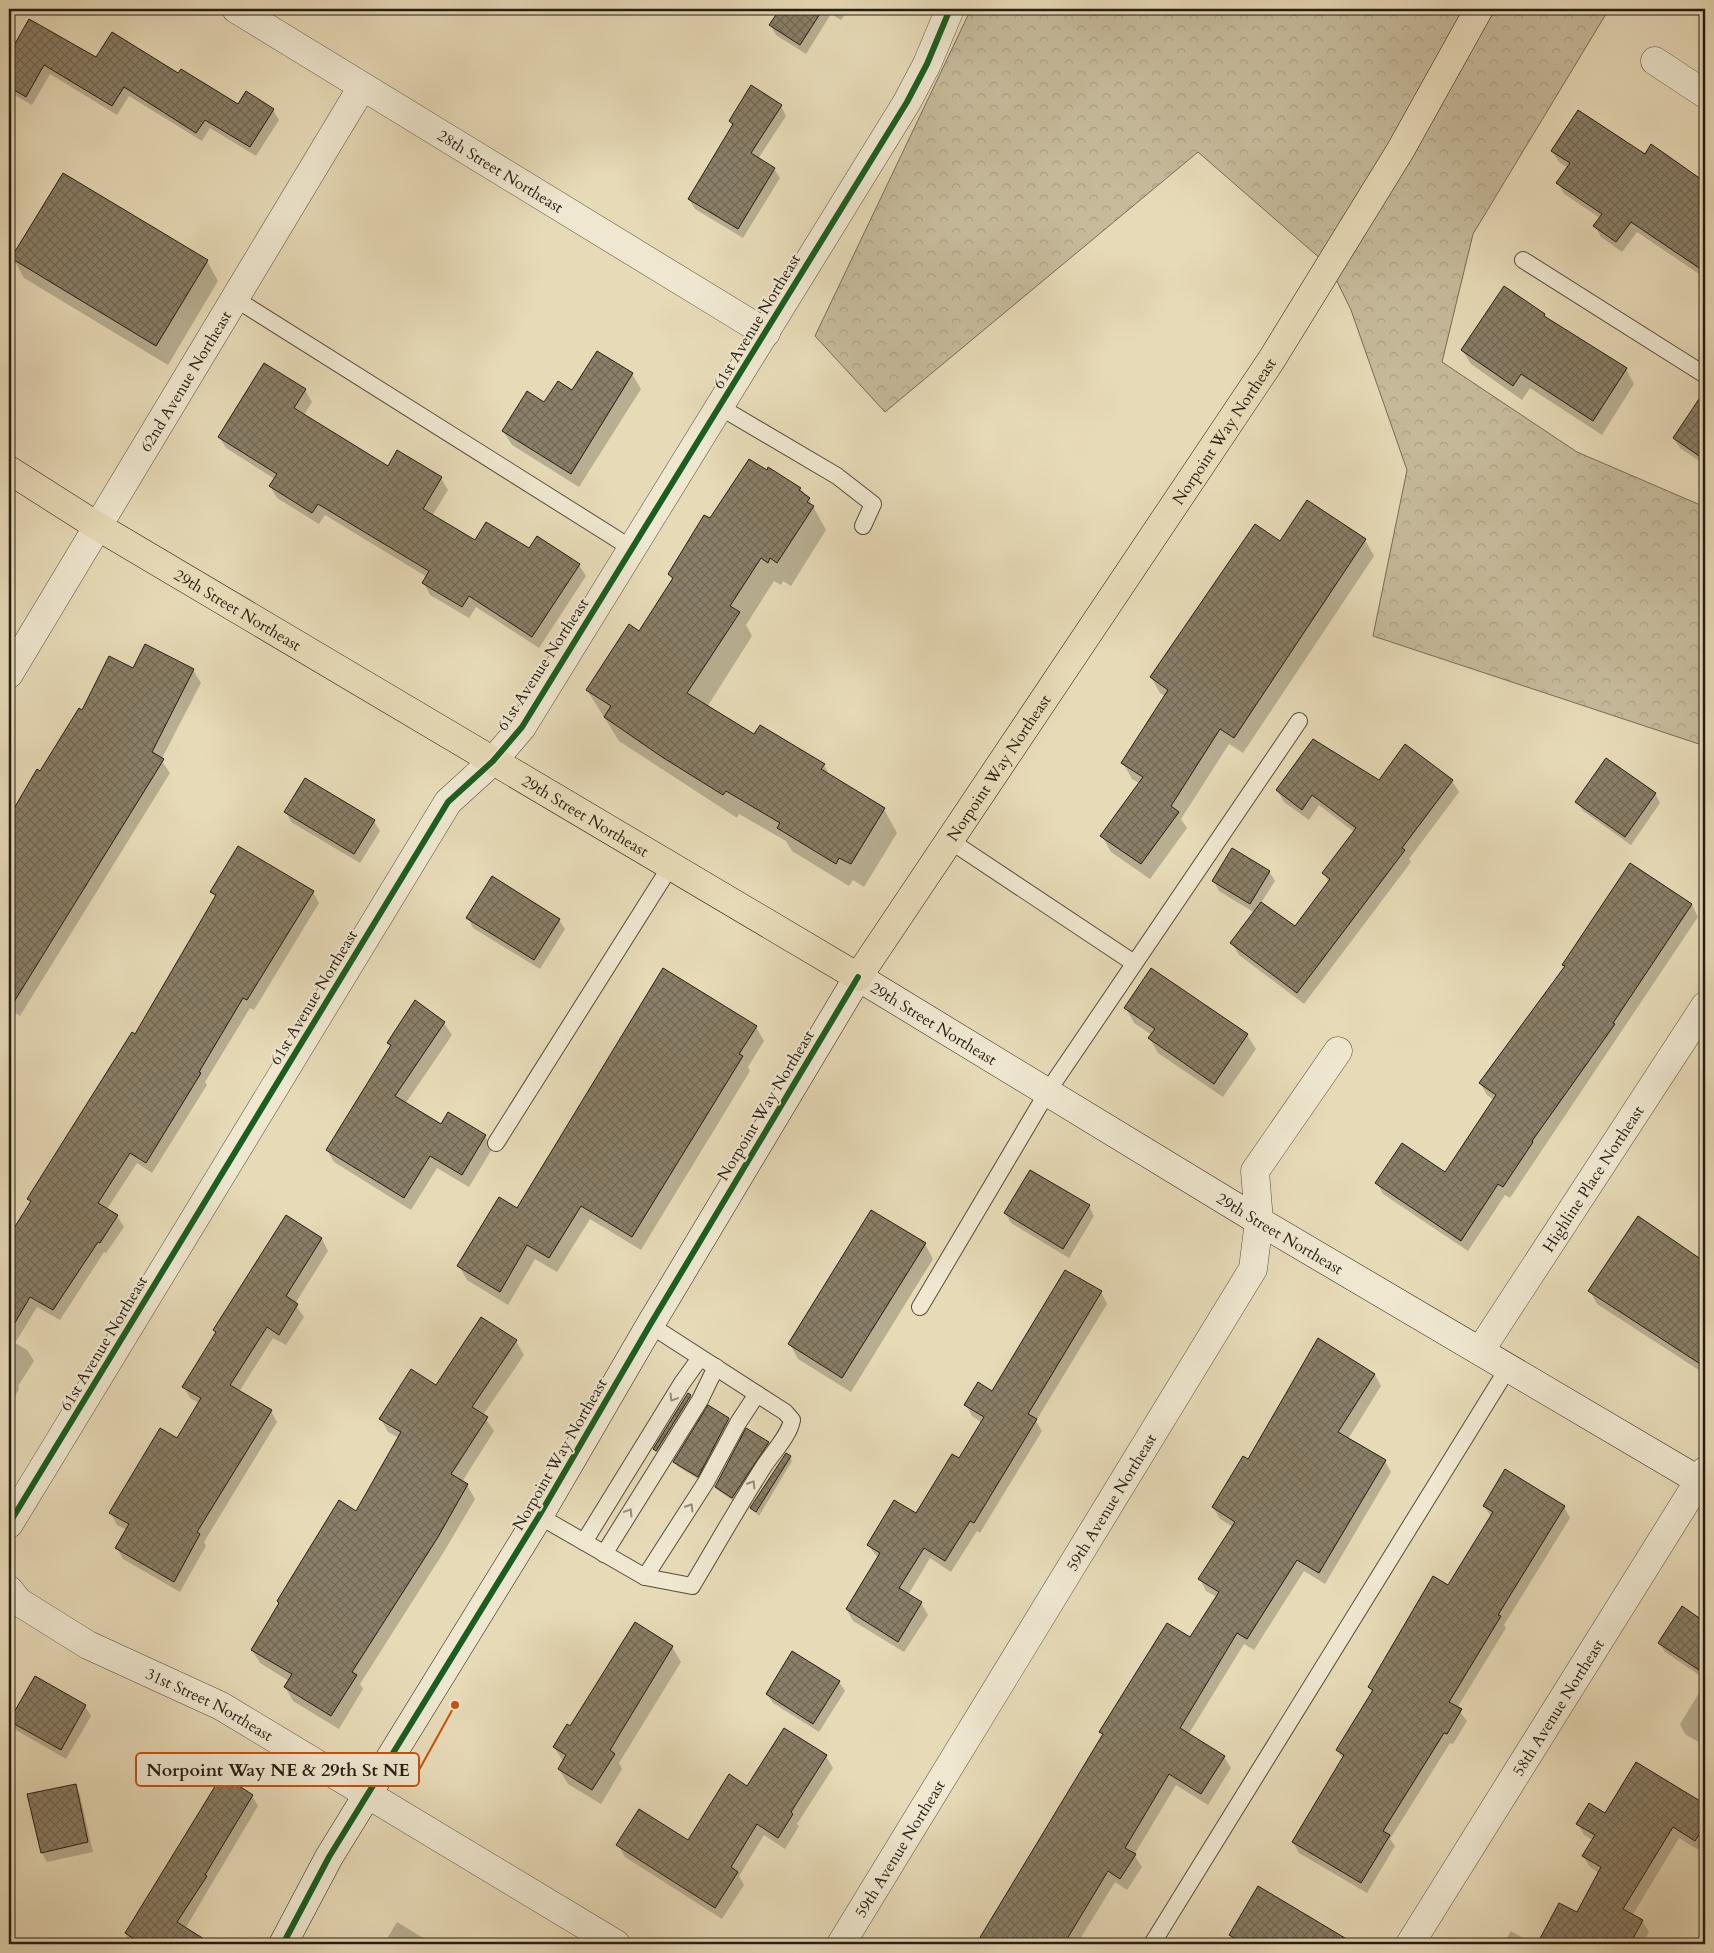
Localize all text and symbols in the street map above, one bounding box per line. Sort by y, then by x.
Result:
street label: 28th Street Northeast [433,125,567,218]
street label: 61st Avenue Northeast [708,250,806,393]
street label: 62nd Avenue Northeast [135,307,237,456]
street label: Norpoint Way Northeast [1167,354,1282,509]
street label: 29th Street Northeast [170,564,305,656]
street label: 61st Avenue Northeast [492,594,594,735]
street label: Norpoint Way Northeast [942,690,1056,846]
street label: 29th Street Northeast [517,770,652,862]
street label: 61st Avenue Northeast [265,926,363,1069]
street label: 29th Street Northeast [866,977,1001,1071]
street label: Norpoint Way Northeast [712,1026,820,1185]
street label: Highline Place Northeast [1538,1101,1649,1257]
street label: 29th Street Northeast [1212,1188,1347,1280]
street label: 61st Avenue Northeast [55,1272,153,1415]
street label: Norpoint Way Northeast [507,1374,612,1535]
one-way arrow [669,1393,679,1402]
street label: 59th Avenue Northeast [1061,1429,1162,1575]
one-way arrow [746,1480,756,1489]
one-way arrow [684,1503,693,1512]
one-way arrow [623,1509,633,1518]
street label: 58th Avenue Northeast [1508,1635,1609,1780]
street label: 31st Street Northeast [142,1663,277,1747]
callout: Norpoint Way NE & 29th St NE [136,1753,419,1786]
text: Norpoint Way NE & 29th St NE [146,1758,410,1783]
street label: 59th Avenue Northeast [850,1776,951,1922]

